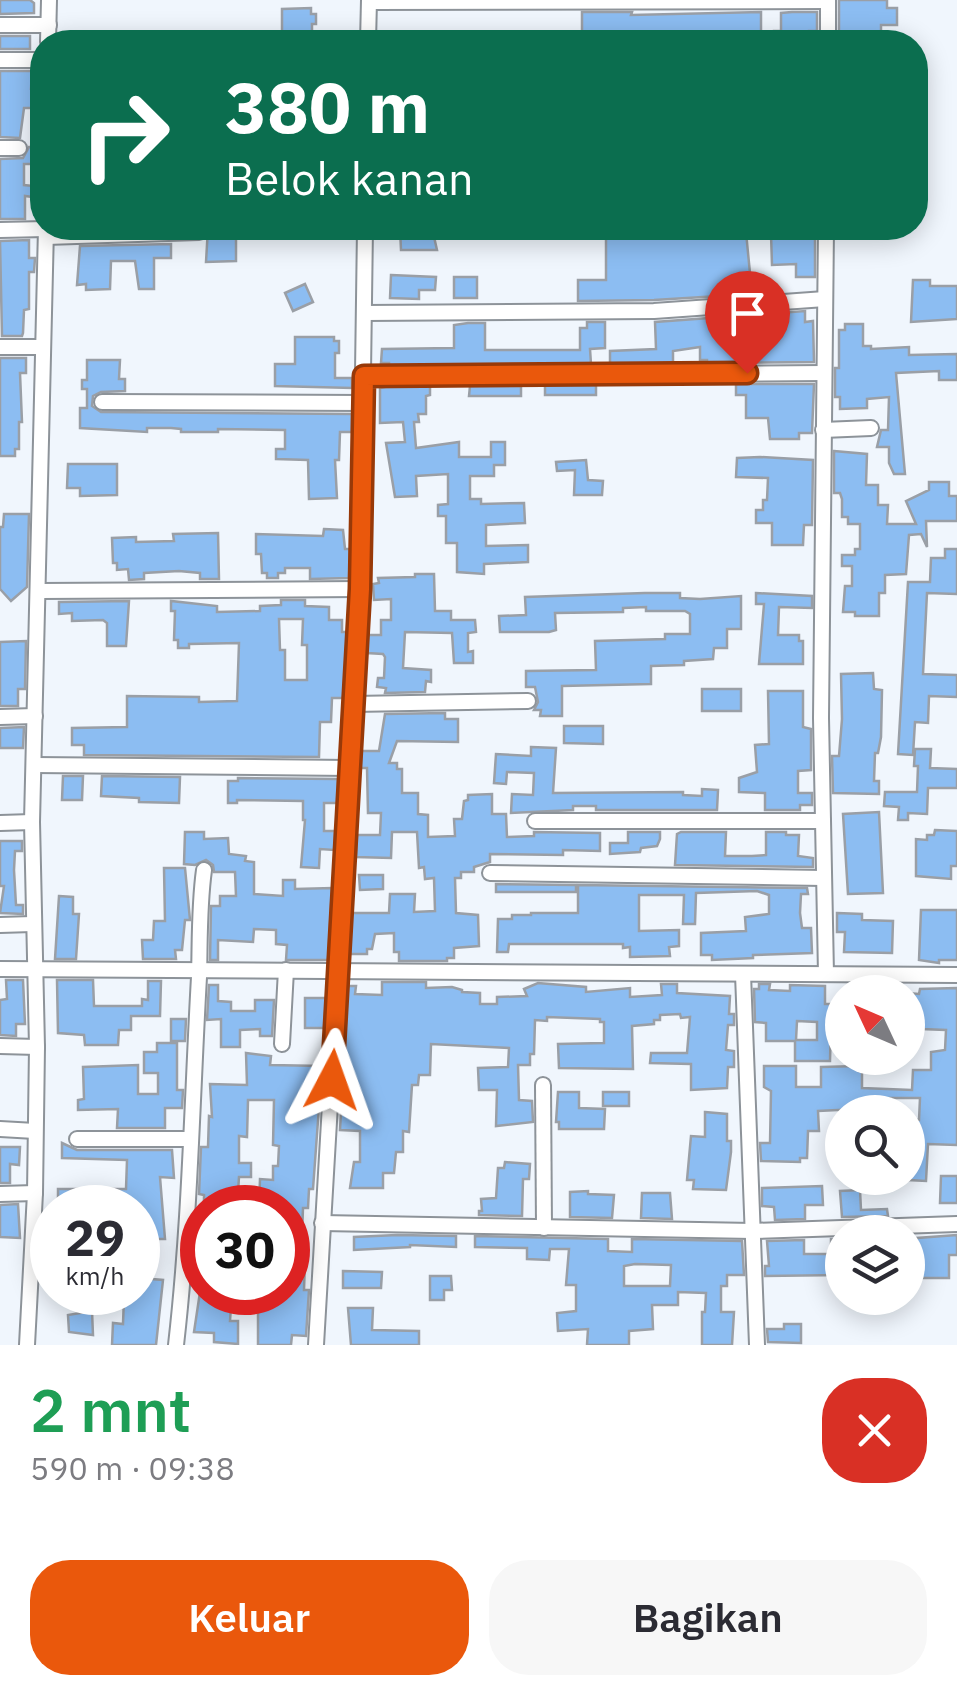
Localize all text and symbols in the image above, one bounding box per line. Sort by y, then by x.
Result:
text: 380 m [225,61,430,152]
icon: right [60,70,190,200]
text: Belok kanan [225,149,474,207]
pin [705,271,790,374]
icon: arrive [720,286,775,341]
north arrow [825,975,925,1075]
map controls [825,975,925,1315]
position arrow [280,1028,384,1132]
button: search [825,1095,925,1195]
speed limit sign: 30 [180,1185,310,1315]
text: 29 [65,1205,125,1270]
button: layers [825,1215,925,1315]
text: km/h [66,1259,124,1292]
text: 2 mnt [30,1370,191,1449]
button: close [822,1378,927,1483]
text: 590 m · 09:38 [30,1447,235,1489]
button: Keluar [30,1560,469,1675]
button: Bagikan [489,1560,927,1675]

